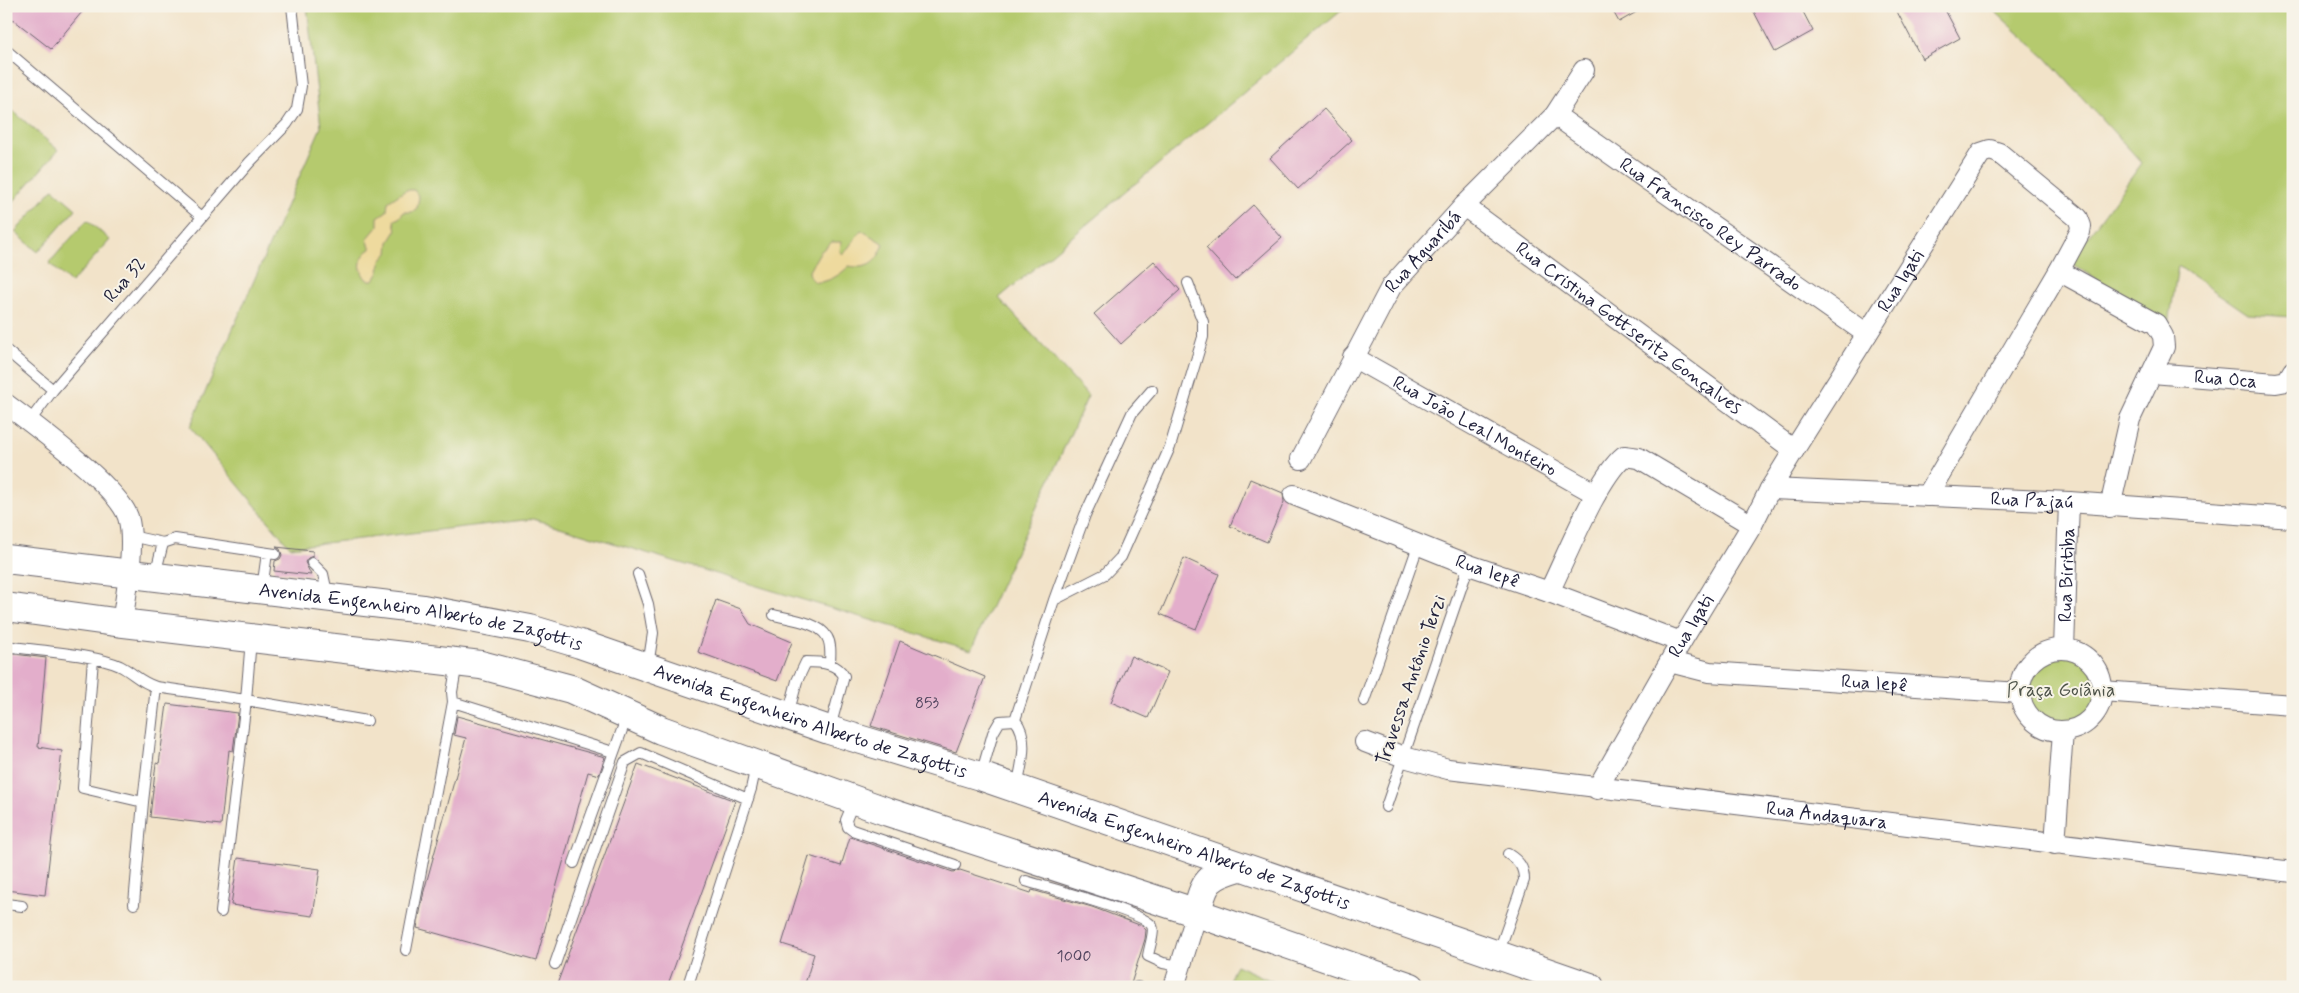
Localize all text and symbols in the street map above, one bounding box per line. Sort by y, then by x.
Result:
street label: Rua Francisco Rey Parrado [1614,152,1807,297]
street label: Rua Aguaribá [1379,204,1467,298]
street label: Rua Cristina Gottseritz Gonçalves [1511,236,1747,420]
street label: Rua Igati [1871,245,1930,317]
street label: Rua 32 [98,252,152,308]
street label: Rua Oca [2193,364,2258,394]
street label: Rua João Leal Monteiro [1388,370,1562,482]
street label: Rua Pajaú [1990,486,2074,515]
street label: Rua Biritiba [2052,527,2081,623]
street label: Rua Iepê [1452,548,1523,594]
street label: Avenida Engenheiro Alberto de Zagottis [257,577,586,657]
street label: Rua Igati [1662,590,1719,662]
street label: Travessa Antônio Terzi [1370,592,1452,768]
street label: Avenida Engenheiro Alberto de Zagottis [650,658,971,784]
street label: Rua Iepê [1840,668,1908,698]
park label: Praça Goiânia [2007,678,2115,703]
house number: 853 [915,693,940,714]
street label: Avenida Engenheiro Alberto de Zagottis [1035,785,1354,916]
street label: Rua Andaquara [1765,795,1889,835]
house number: 1000 [1057,946,1091,967]

